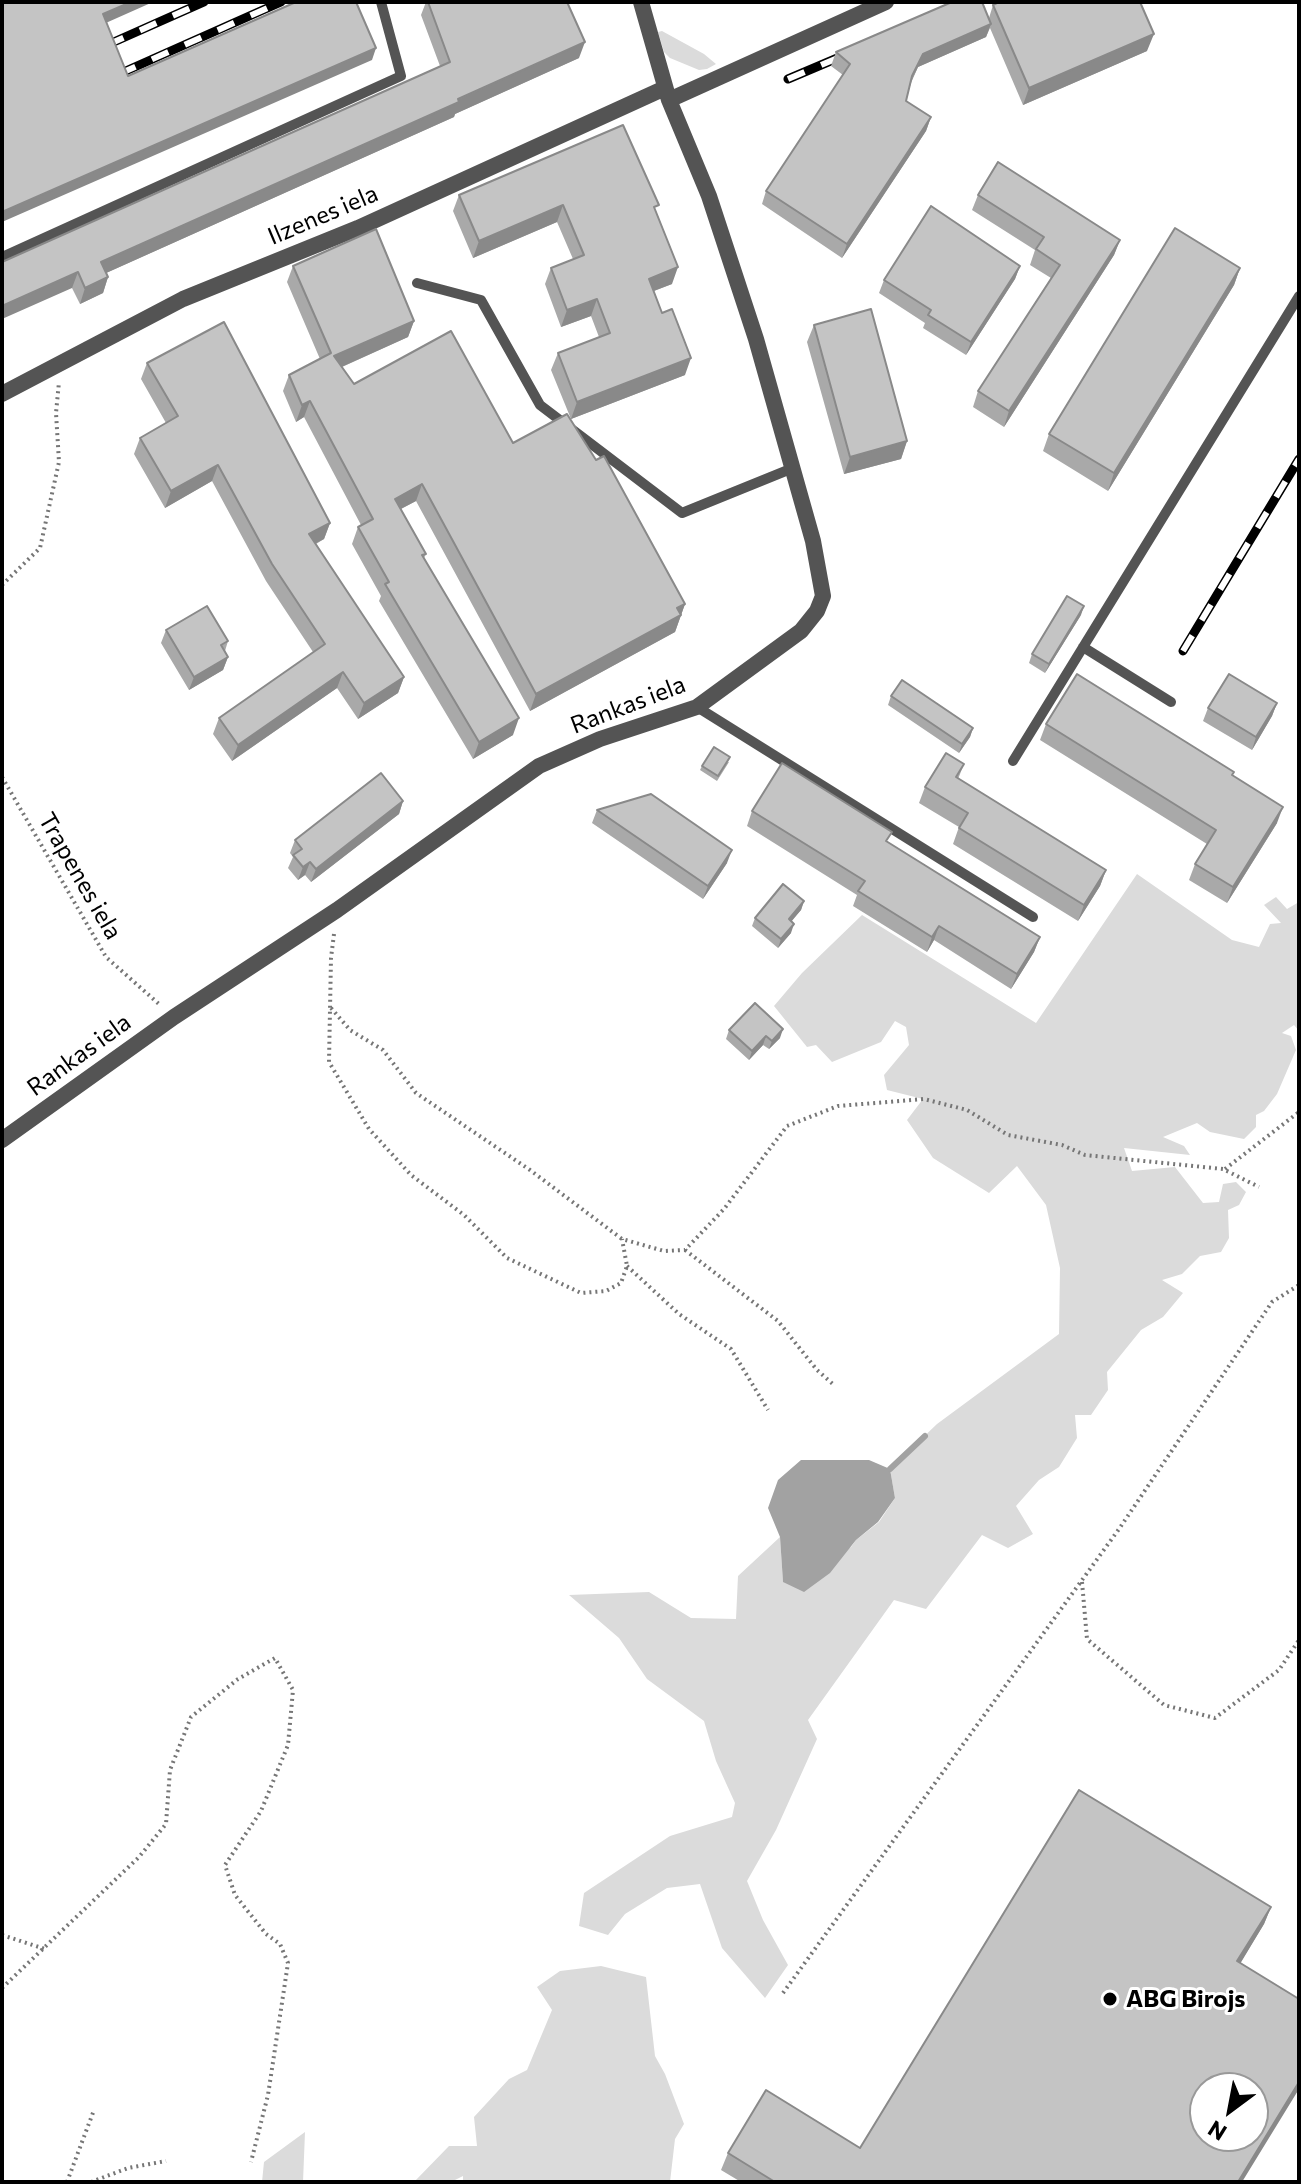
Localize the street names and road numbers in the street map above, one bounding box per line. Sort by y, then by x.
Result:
street label: Ilzenes iela [264,179,382,251]
street label: Rankas iela [566,670,690,740]
street label: Trapenes iela [32,808,128,944]
street label: Rankas iela [22,1008,136,1102]

